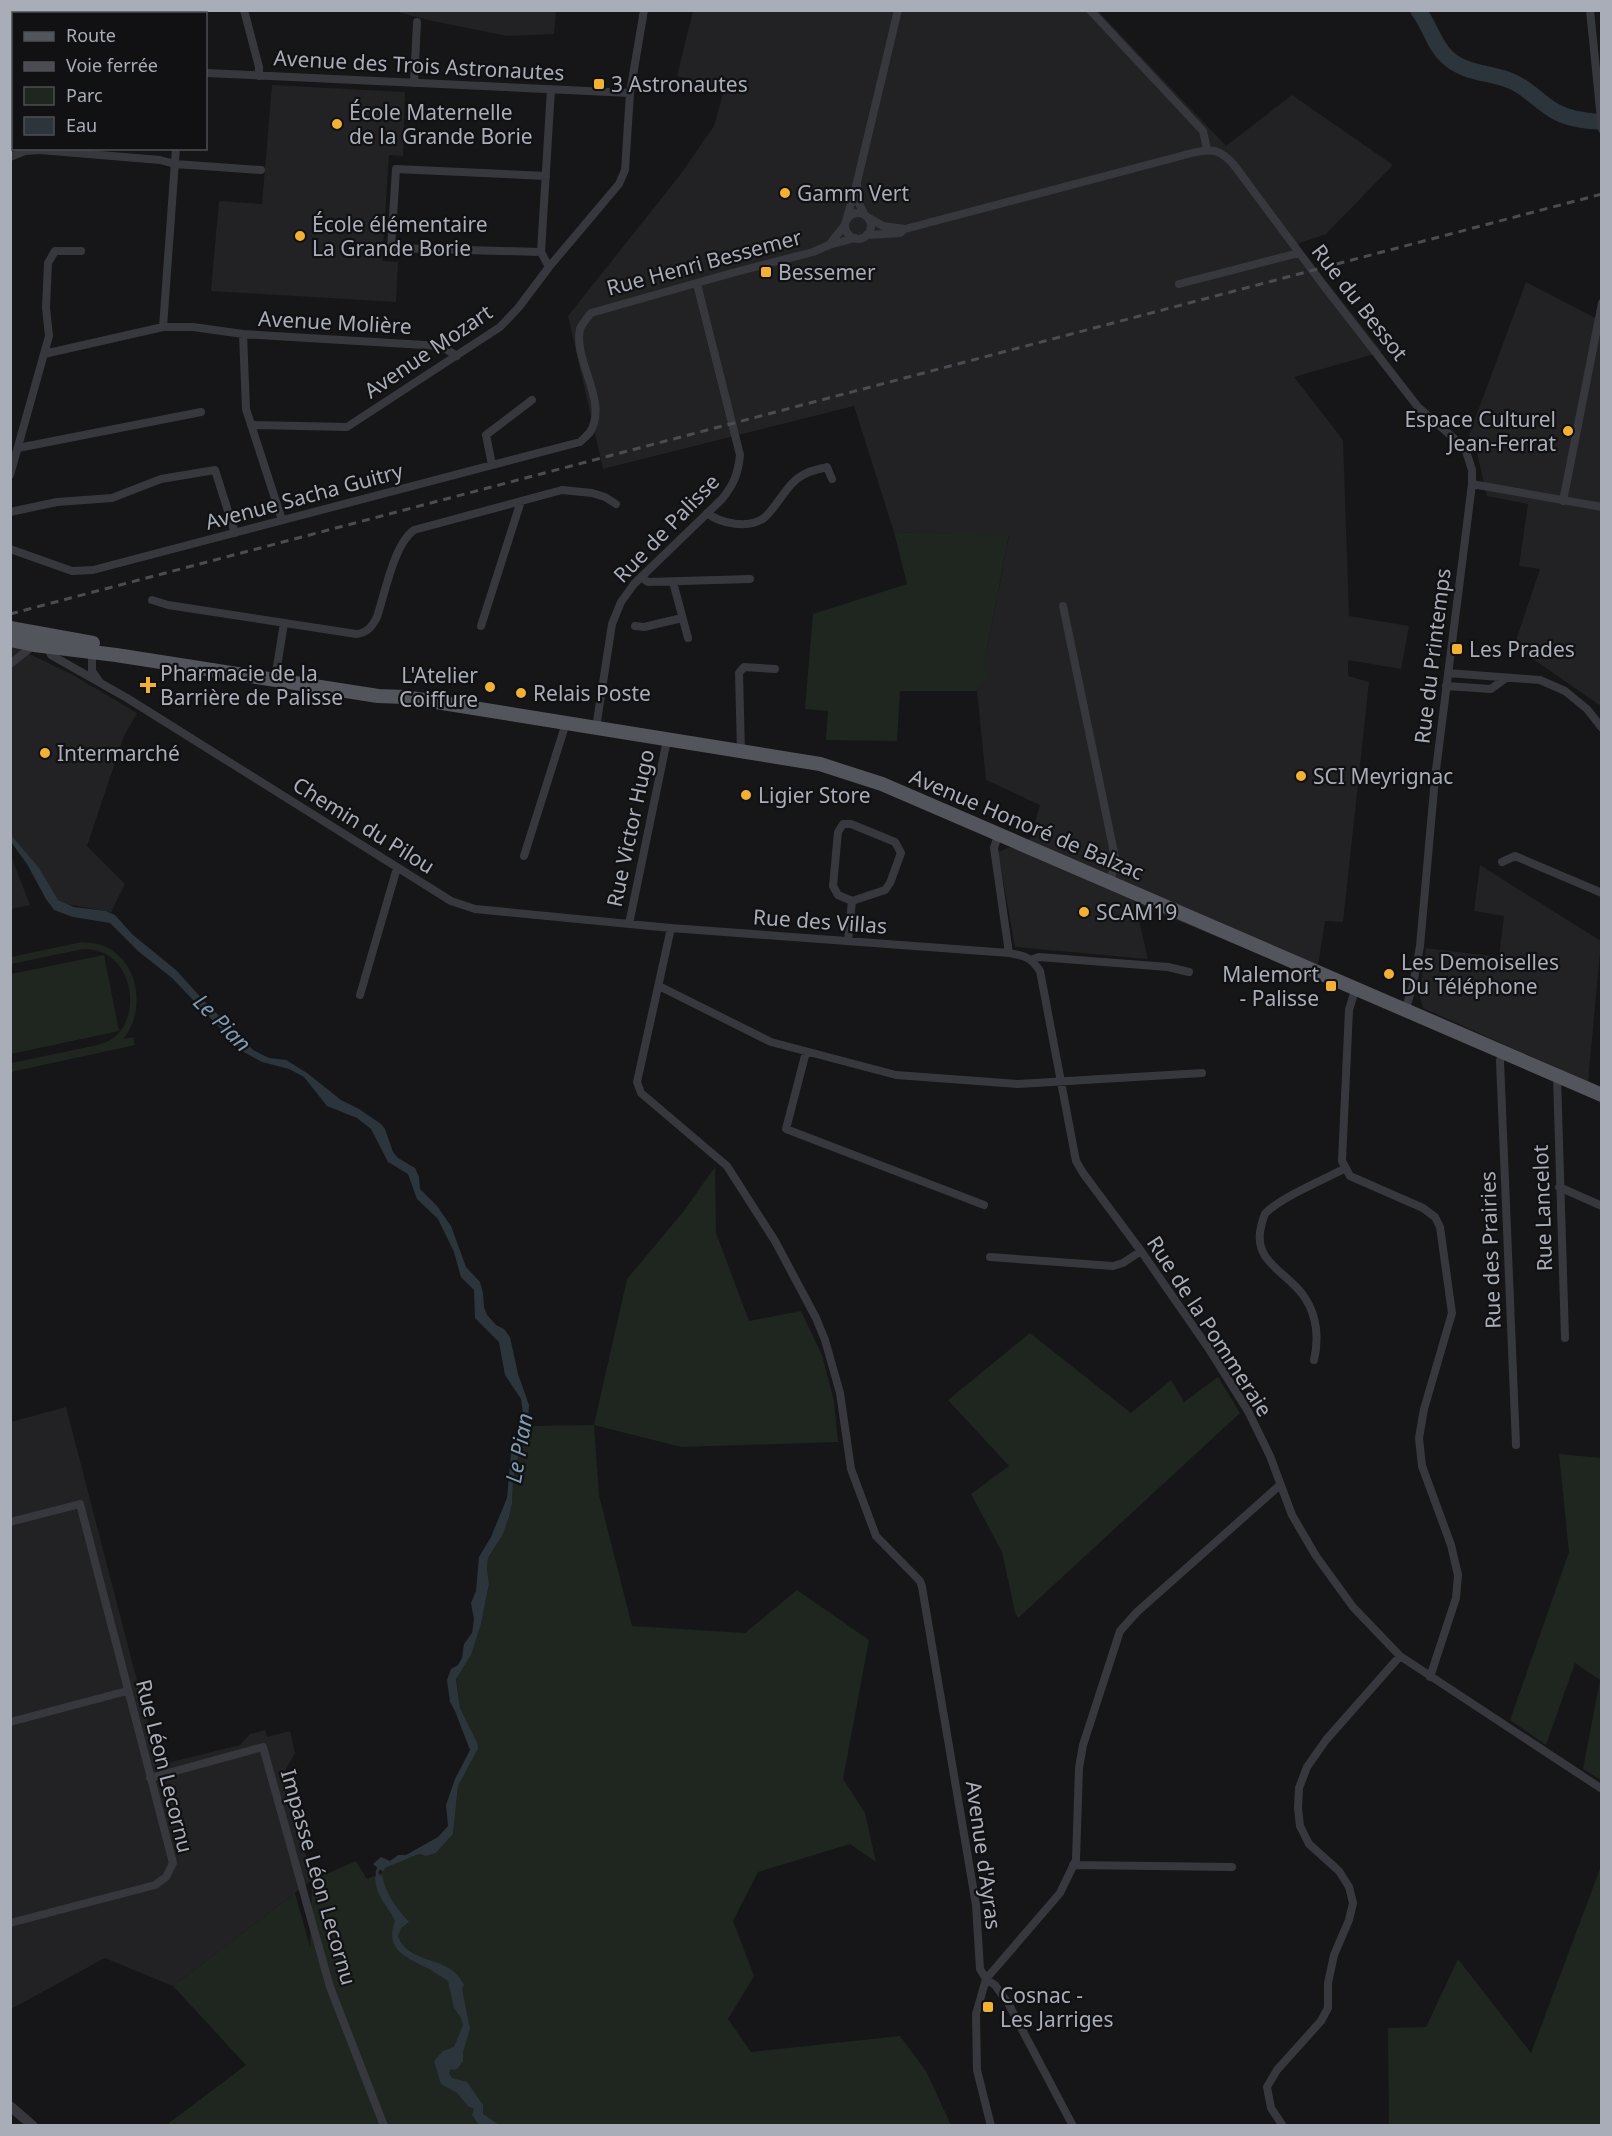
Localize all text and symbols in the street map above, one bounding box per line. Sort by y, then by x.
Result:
legend [12,12,207,150]
text: Route [66,23,116,47]
street label: Avenue des Trois Astronautes [273,43,565,87]
text: Voie ferrée [66,53,158,77]
place label: 3 Astronautes [611,70,748,98]
marker: 3 Astronautes [592,77,606,91]
text: Parc [66,83,103,107]
place label: École Maternelle de la Grande Borie [349,98,533,150]
text: Eau [66,113,97,137]
marker: École Maternelle de la Grande Borie [330,117,344,131]
place label: Gamm Vert [797,179,909,207]
marker: Gamm Vert [778,186,792,200]
place label: École élémentaire La Grande Borie [312,210,488,262]
street label: Rue Henri Bessemer [603,222,805,302]
marker: École élémentaire La Grande Borie [293,229,307,243]
street label: Rue du Bessot [1306,238,1415,366]
place label: Bessemer [778,258,876,286]
marker: Bessemer [759,265,773,279]
street label: Avenue Mozart [359,298,498,404]
street label: Avenue Molière [258,304,412,340]
place label: Espace Culturel Jean-Ferrat [1404,405,1556,457]
marker: Espace Culturel Jean-Ferrat [1561,424,1575,438]
street label: Avenue Sacha Guitry [202,456,406,536]
street label: Rue de Palisse [607,468,725,588]
street label: Rue du Printemps [1407,567,1457,745]
place label: Les Prades [1469,635,1575,663]
marker: Les Prades [1450,642,1464,656]
place label: Pharmacie de la Barrière de Palisse [160,659,343,711]
place label: L'Atelier Coiffure [399,661,478,713]
marker: Pharmacie de la Barrière de Palisse [141,678,155,692]
place label: Relais Poste [533,679,651,707]
marker: L'Atelier Coiffure [483,680,497,694]
marker: Relais Poste [514,686,528,700]
place label: Intermarché [57,739,180,767]
marker: Intermarché [38,746,52,760]
street label: Rue Victor Hugo [600,747,660,909]
street label: Avenue Honoré de Balzac [906,762,1148,886]
place label: SCI Meyrignac [1313,762,1453,790]
marker: SCI Meyrignac [1294,769,1308,783]
street label: Chemin du Pilou [288,770,440,880]
place label: Ligier Store [758,781,871,809]
marker: Ligier Store [739,788,753,802]
place label: SCAM19 [1096,898,1177,926]
street label: Rue des Villas [752,902,888,940]
marker: SCAM19 [1077,905,1091,919]
place label: Les Demoiselles Du Téléphone [1401,948,1559,1000]
place label: Malemort - Palisse [1222,960,1319,1012]
marker: Les Demoiselles Du Téléphone [1382,967,1396,981]
marker: Malemort - Palisse [1324,979,1338,993]
water label: Le Pian [187,986,259,1058]
street label: Rue Lancelot [1526,1144,1558,1272]
street label: Rue des Prairies [1473,1171,1507,1329]
street label: Rue de la Pommeraie [1141,1230,1279,1422]
water label: Le Pian [497,1411,539,1485]
street label: Rue Léon Lecornu [130,1676,200,1856]
street label: Impasse Léon Lecornu [275,1766,363,1988]
street label: Avenue d'Ayras [960,1779,1008,1931]
place label: Cosnac - Les Jarriges [1000,1981,1113,2033]
marker: Cosnac - Les Jarriges [981,2000,995,2014]

